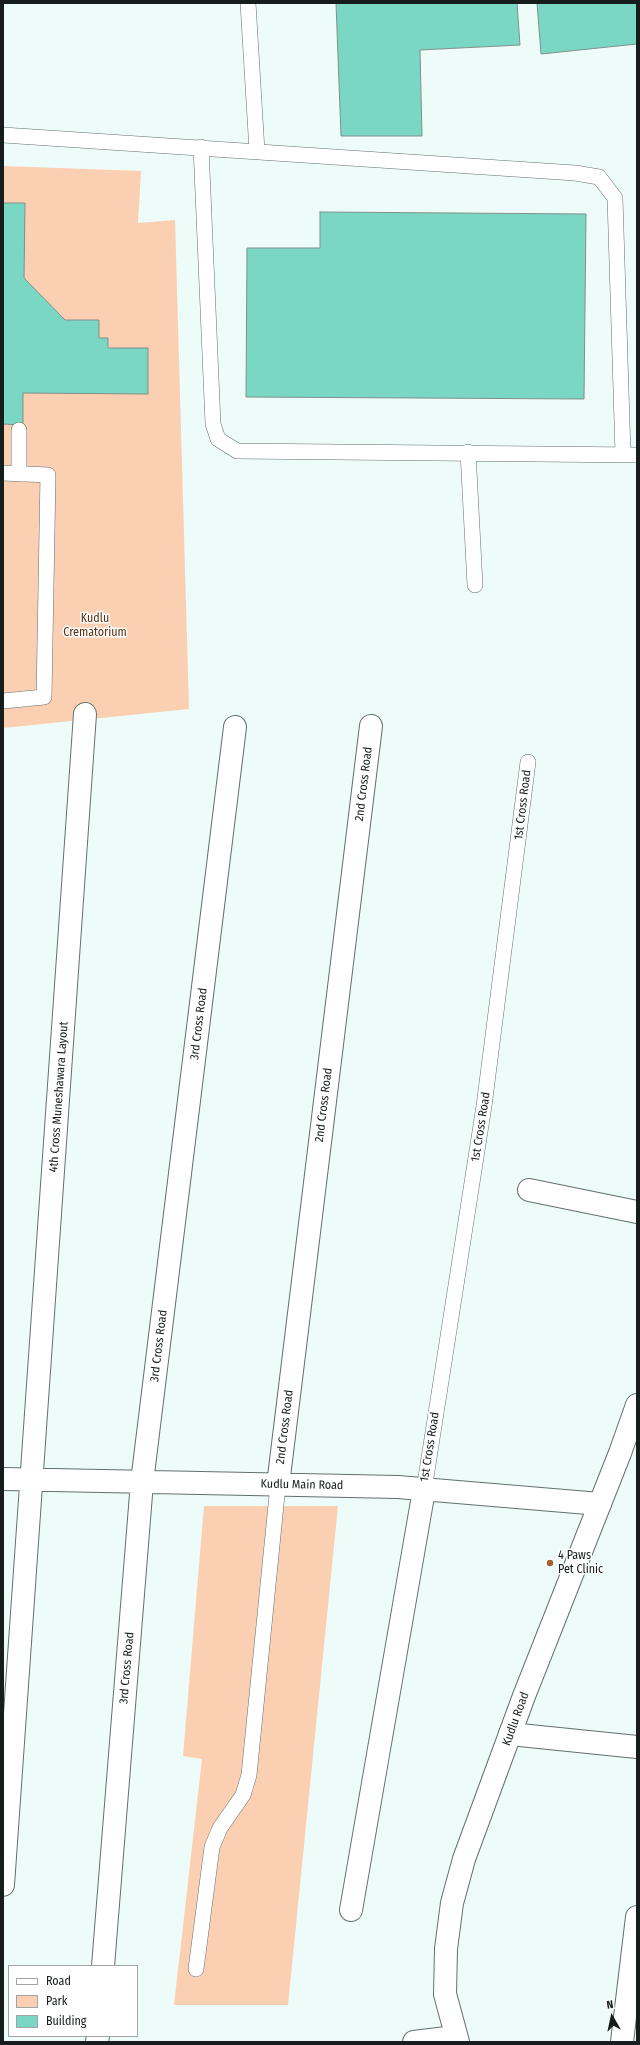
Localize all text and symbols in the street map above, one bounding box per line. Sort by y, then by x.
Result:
park label: Kudlu Crematorium [63,612,127,640]
street label: 2nd Cross Road [352,746,376,822]
street label: 1st Cross Road [512,769,534,841]
street label: 3rd Cross Road [187,987,211,1061]
street label: 4th Cross Muneshawara Layout [47,1021,71,1173]
street label: 2nd Cross Road [312,1067,336,1143]
street label: 1st Cross Road [468,1091,494,1163]
street label: 3rd Cross Road [147,1309,171,1383]
street label: 2nd Cross Road [273,1389,297,1465]
street label: 1st Cross Road [417,1411,443,1483]
street label: Kudlu Main Road [261,1477,343,1493]
place label: 4 Paws Pet Clinic [558,1549,603,1577]
marker: 4 Paws Pet Clinic [545,1558,555,1568]
street label: 3rd Cross Road [117,1631,137,1705]
street label: Kudlu Road [500,1690,532,1748]
legend [8,1965,138,2037]
text: Road [46,1974,71,1988]
text: Park [46,1994,67,2008]
north arrow [592,1997,632,2037]
text: N [606,1998,614,2012]
text: Building [46,2014,86,2028]

